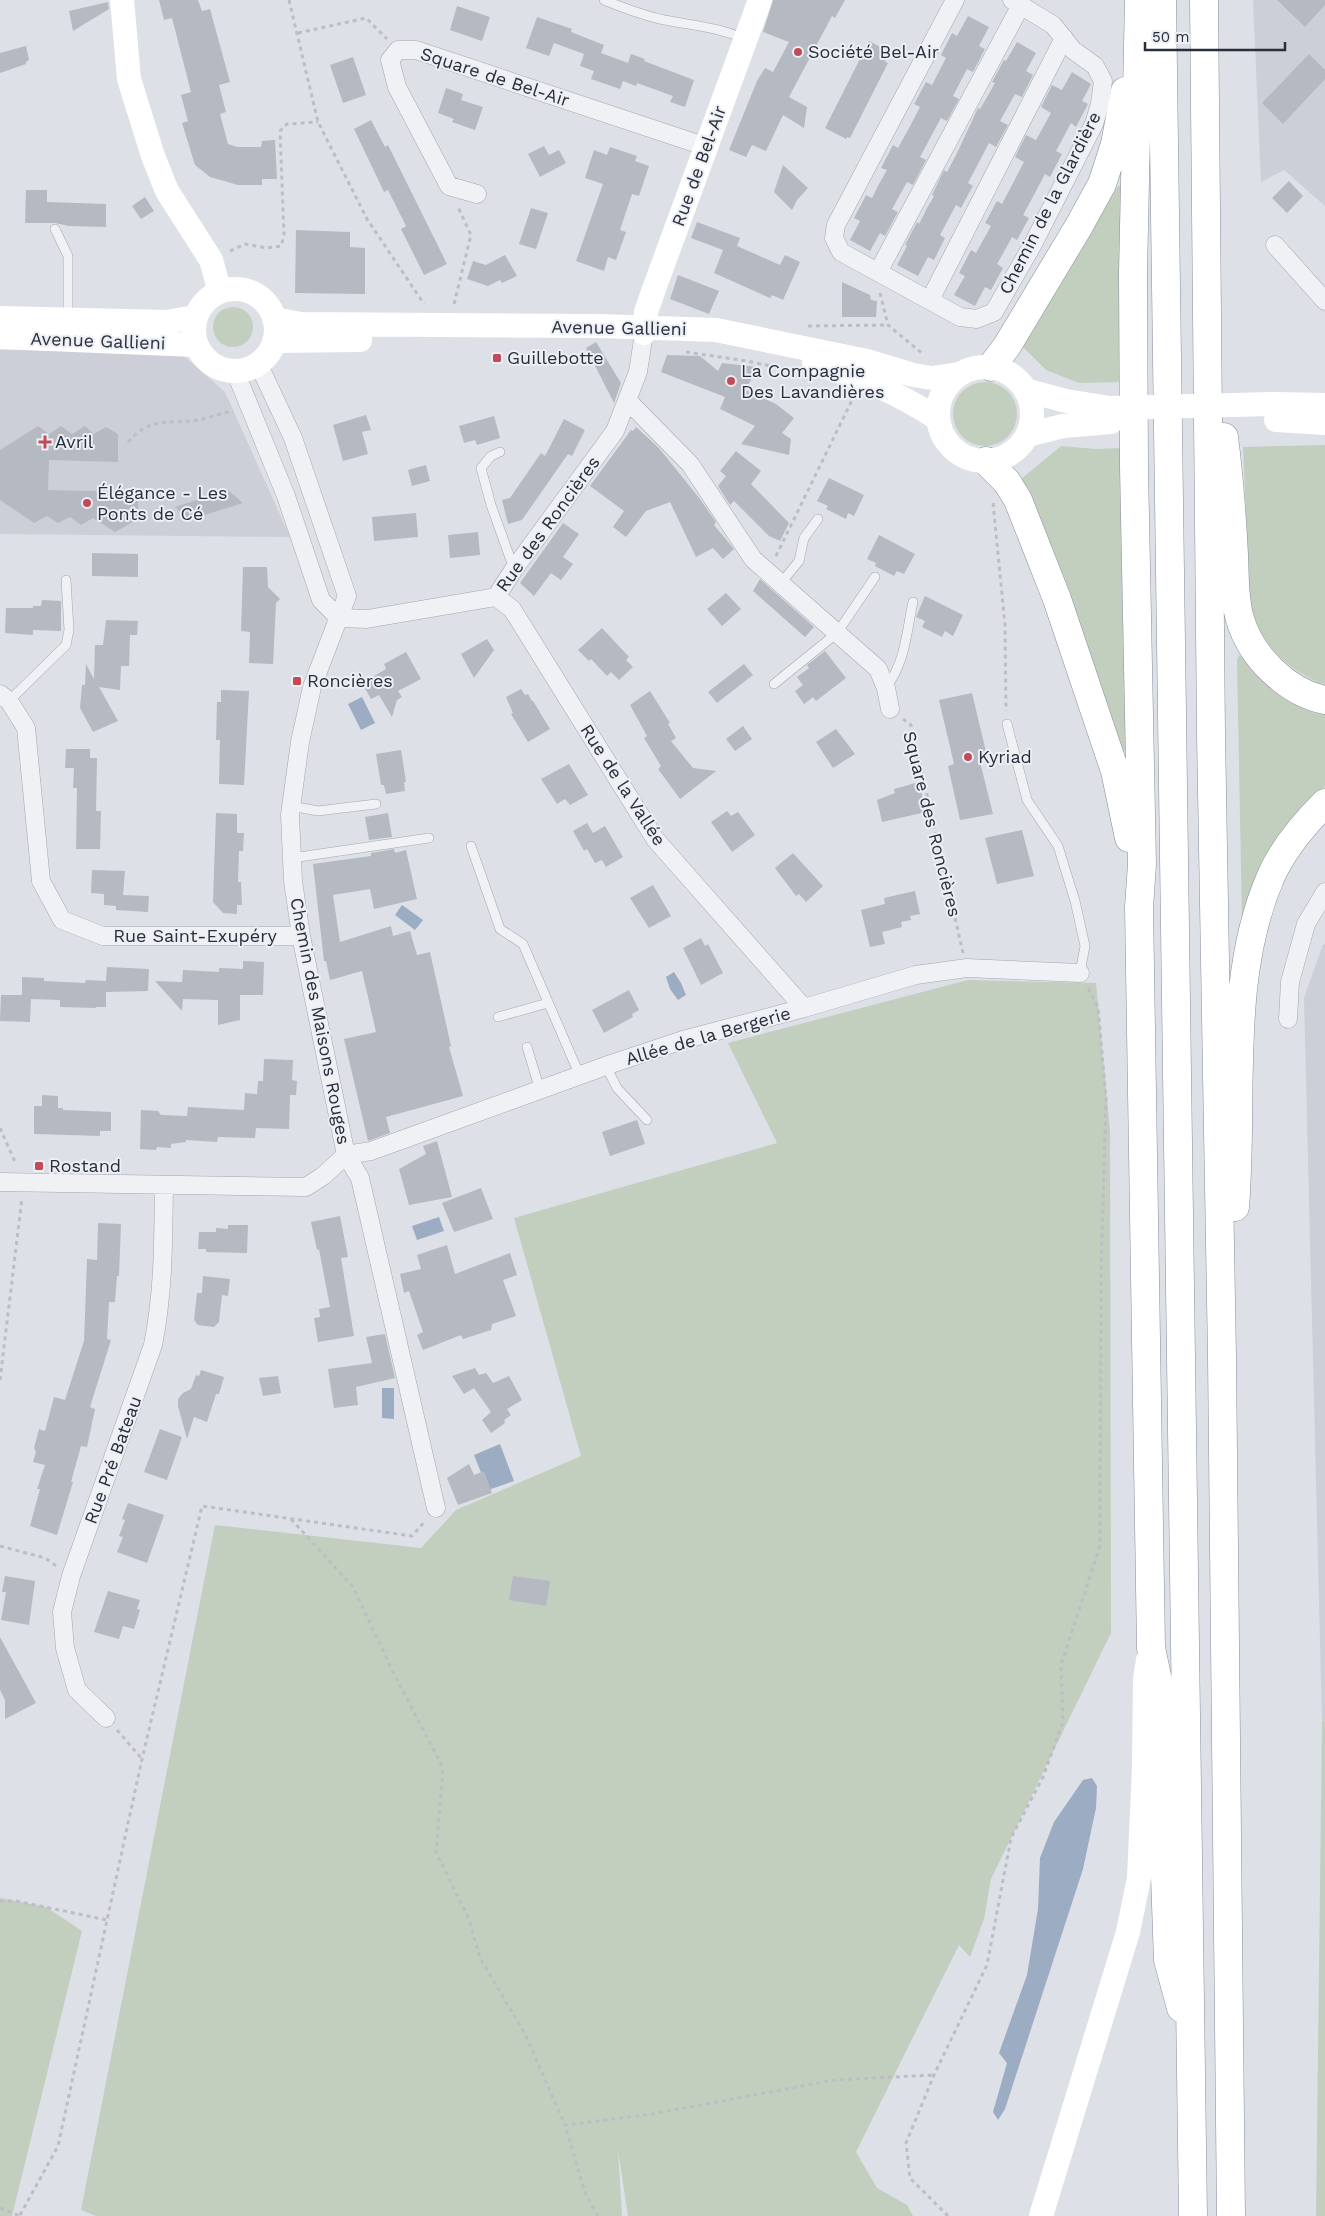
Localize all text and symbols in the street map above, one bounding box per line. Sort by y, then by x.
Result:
scale bar [1145,20,1285,52]
text: 50 m [1152,28,1189,46]
place label: Société Bel-Air [808,41,939,62]
street label: Square de Bel-Air [418,43,572,110]
marker: Société Bel-Air [792,46,804,58]
street label: Rue de Bel-Air [667,103,730,229]
street label: Chemin de la Glardière [994,108,1105,298]
street label: Avenue Gallieni [551,316,687,339]
street label: Avenue Gallieni [30,328,166,353]
place label: Guillebotte [507,347,604,368]
marker: Guillebotte [491,352,503,364]
place label: La Compagnie Des Lavandières [741,360,884,402]
marker: La Compagnie Des Lavandières [725,375,737,387]
place label: Avril [55,431,94,452]
marker: Avril [39,436,51,448]
street label: Rue des Roncières [491,452,604,596]
place label: Élégance - Les Ponts de Cé [97,482,228,524]
marker: Élégance - Les Ponts de Cé [81,497,93,509]
place label: Roncières [307,670,393,691]
marker: Roncières [291,675,303,687]
street label: Rue de la Vallée [576,720,671,849]
street label: Square des Roncières [899,729,966,919]
place label: Kyriad [978,746,1032,767]
marker: Kyriad [962,751,974,763]
street label: Chemin des Maisons Rouges [286,896,355,1146]
street label: Rue Saint-Exupéry [113,925,278,946]
street label: Allée de la Bergerie [623,1002,793,1069]
place label: Rostand [49,1155,121,1176]
marker: Rostand [33,1160,45,1172]
street label: Rue Pré Bateau [80,1393,145,1527]

